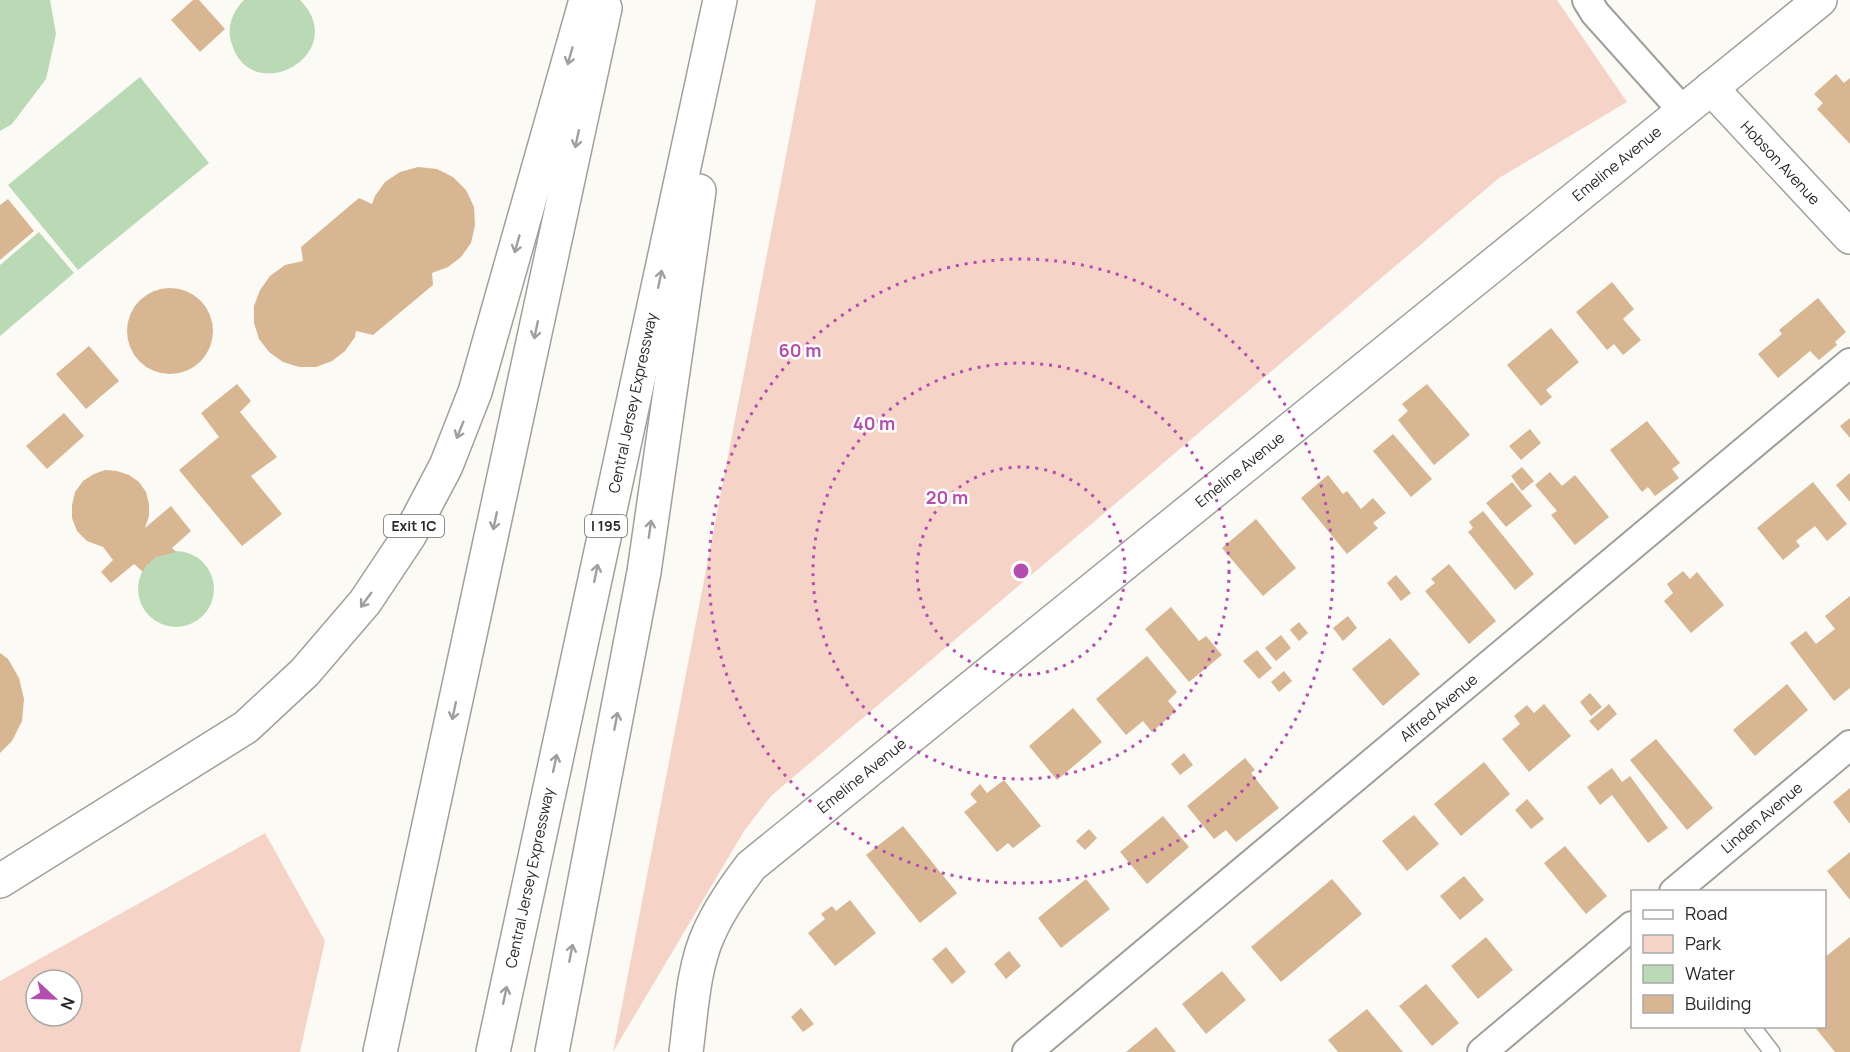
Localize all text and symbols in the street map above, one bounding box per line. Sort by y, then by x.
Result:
one-way arrow [564,46,575,65]
street label: Hobson Avenue [1736,116,1825,209]
street label: Emeline Avenue [1568,121,1666,206]
one-way arrow [571,129,582,149]
one-way arrow [511,234,522,253]
one-way arrow [654,270,666,289]
street label: Central Jersey Expressway [603,311,662,495]
one-way arrow [529,320,541,339]
text: 60 m [779,338,821,362]
text: 40 m [853,411,895,435]
one-way arrow [454,420,465,439]
street label: Emeline Avenue [1191,427,1289,512]
text: 20 m [926,485,968,509]
one-way arrow [488,511,500,530]
road number: Exit 1C [384,515,444,537]
road number: I 195 [585,515,627,537]
one-way arrow [645,519,656,539]
centre of rings [1011,561,1031,581]
one-way arrow [591,563,602,583]
one-way arrow [359,592,372,608]
street label: Alfred Avenue [1395,669,1482,746]
one-way arrow [447,701,459,720]
one-way arrow [611,711,622,731]
street label: Emeline Avenue [813,733,911,818]
one-way arrow [550,754,561,773]
street label: Linden Avenue [1716,777,1807,858]
street label: Central Jersey Expressway [500,786,559,970]
legend [1631,890,1826,1028]
text: Road [1685,901,1728,925]
text: Park [1685,931,1722,955]
one-way arrow [566,944,577,964]
text: Water [1685,961,1735,985]
north arrow [24,968,84,1028]
one-way arrow [500,986,511,1005]
text: Building [1685,991,1751,1015]
text: N [56,994,80,1013]

